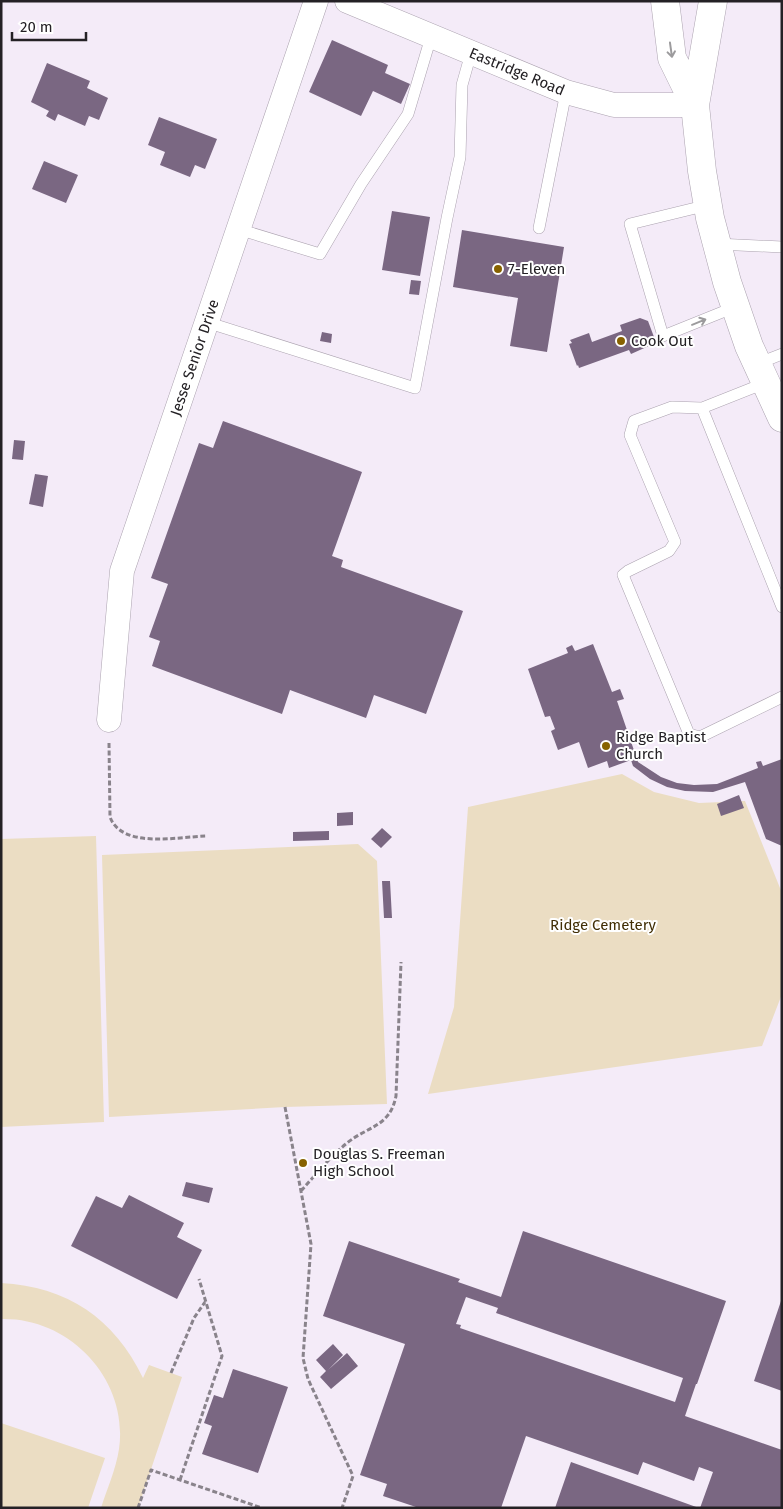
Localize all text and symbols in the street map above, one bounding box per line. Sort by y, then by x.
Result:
scale bar [12,10,86,42]
text: 20 m [20,18,53,36]
one-way arrow [666,41,676,57]
street label: Eastridge Road [467,44,567,99]
place label: 7-Eleven [508,260,565,278]
marker: 7-Eleven [492,263,504,275]
street label: Jesse Senior Drive [166,297,223,418]
one-way arrow [691,316,706,326]
place label: Cook Out [631,332,693,350]
marker: Cook Out [615,335,627,347]
place label: Ridge Baptist Church [616,728,707,763]
marker: Ridge Baptist Church [600,740,612,752]
park label: Ridge Cemetery [550,916,657,934]
place label: Douglas S. Freeman High School [313,1145,445,1180]
marker: Douglas S. Freeman High School [297,1157,309,1169]

